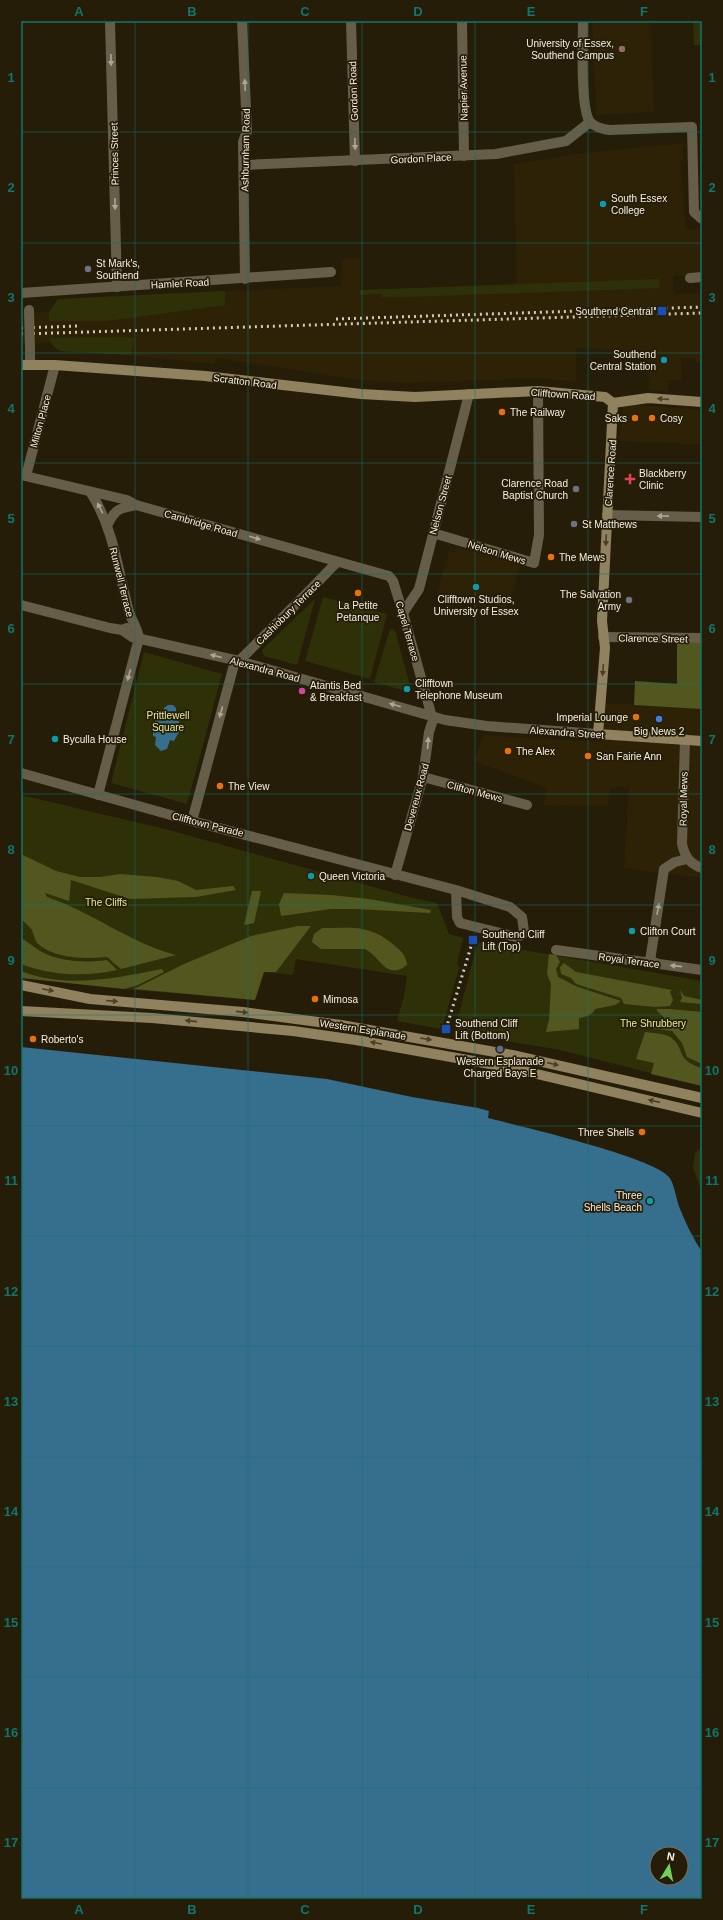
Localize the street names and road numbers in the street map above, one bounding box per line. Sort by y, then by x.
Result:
street label: Napier Avenue [457,55,470,121]
street label: Gordon Road [347,61,360,121]
street label: Ashburnham Road [239,108,252,192]
street label: Princes Street [108,122,121,185]
street label: Gordon Place [390,151,452,166]
street label: Hamlet Road [151,276,209,291]
street label: Scratton Road [213,372,277,391]
street label: Clifftown Road [530,387,596,402]
street label: Milton Place [28,393,53,449]
street label: Clarence Road [603,439,618,507]
street label: Nelson Street [427,474,454,536]
street label: Cambridge Road [163,508,239,539]
street label: Nelson Mews [467,538,527,567]
street label: Runwell Terrace [108,546,136,619]
street label: Cashiobury Terrace [254,578,323,647]
street label: Capel Terrace [394,600,421,663]
street label: Clarence Street [618,632,688,645]
street label: Alexandra Road [229,655,301,684]
street label: Alexandra Street [529,724,605,741]
street label: Devereux Road [402,762,431,832]
street label: Royal Mews [678,772,689,826]
street label: Clifton Mews [446,779,504,804]
street label: Clifftown Parade [171,810,245,839]
street label: Royal Terrace [598,951,661,970]
street label: Western Esplanade [319,1017,407,1042]

